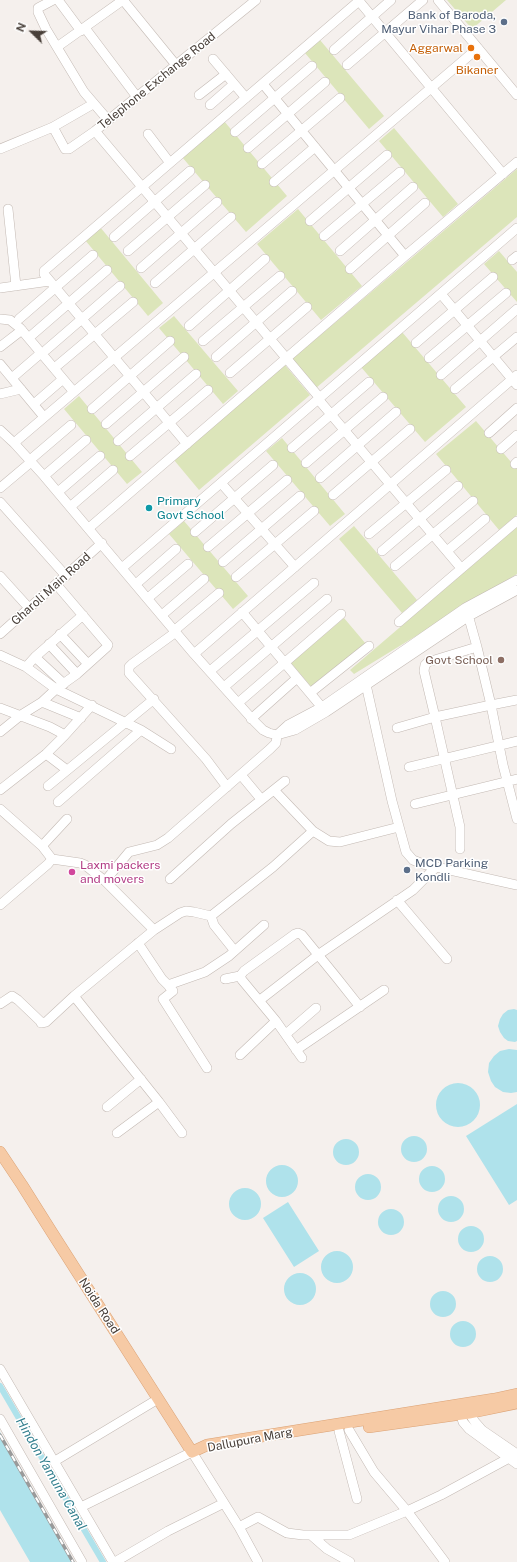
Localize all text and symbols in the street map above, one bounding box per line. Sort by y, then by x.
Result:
place label: Bank of Baroda, Mayur Vihar Phase 3 [381,8,496,36]
north arrow [12,12,52,52]
marker: Bank of Baroda, Mayur Vihar Phase 3 [499,17,509,27]
text: N [14,21,28,34]
street label: Telephone Exchange Road [95,29,219,133]
place label: Aggarwal [409,41,463,55]
marker: Aggarwal [466,43,476,53]
marker: Bikaner [472,52,482,62]
place label: Bikaner [456,63,498,77]
place label: Primary Govt School [157,494,225,522]
marker: Primary Govt School [144,503,154,513]
street label: Gharoli Main Road [8,550,94,628]
place label: Govt School [425,653,493,667]
marker: Govt School [496,655,506,665]
place label: MCD Parking Kondli [415,856,488,884]
place label: Laxmi packers and movers [80,858,160,886]
marker: MCD Parking Kondli [402,865,412,875]
marker: Laxmi packers and movers [67,867,77,877]
street label: Noida Road [76,1275,122,1337]
water label: Hindon Yamuna Canal [12,1415,90,1533]
street label: Dallupura Marg [206,1425,294,1455]

